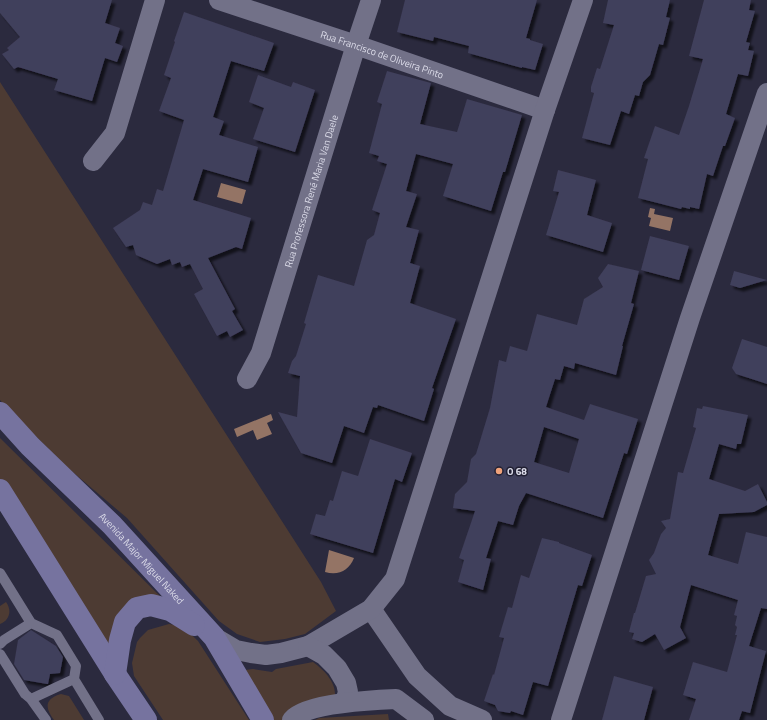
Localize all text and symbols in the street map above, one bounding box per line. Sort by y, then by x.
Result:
street label: Rua Francisco de Oliveira Pinto [319,26,446,82]
street label: Rua Professora René Maria Van Daele [280,113,342,269]
place label: O 68 [507,464,527,479]
marker: O 68 [494,466,504,476]
street label: Avenida Major Miguel Naked [96,509,188,607]

